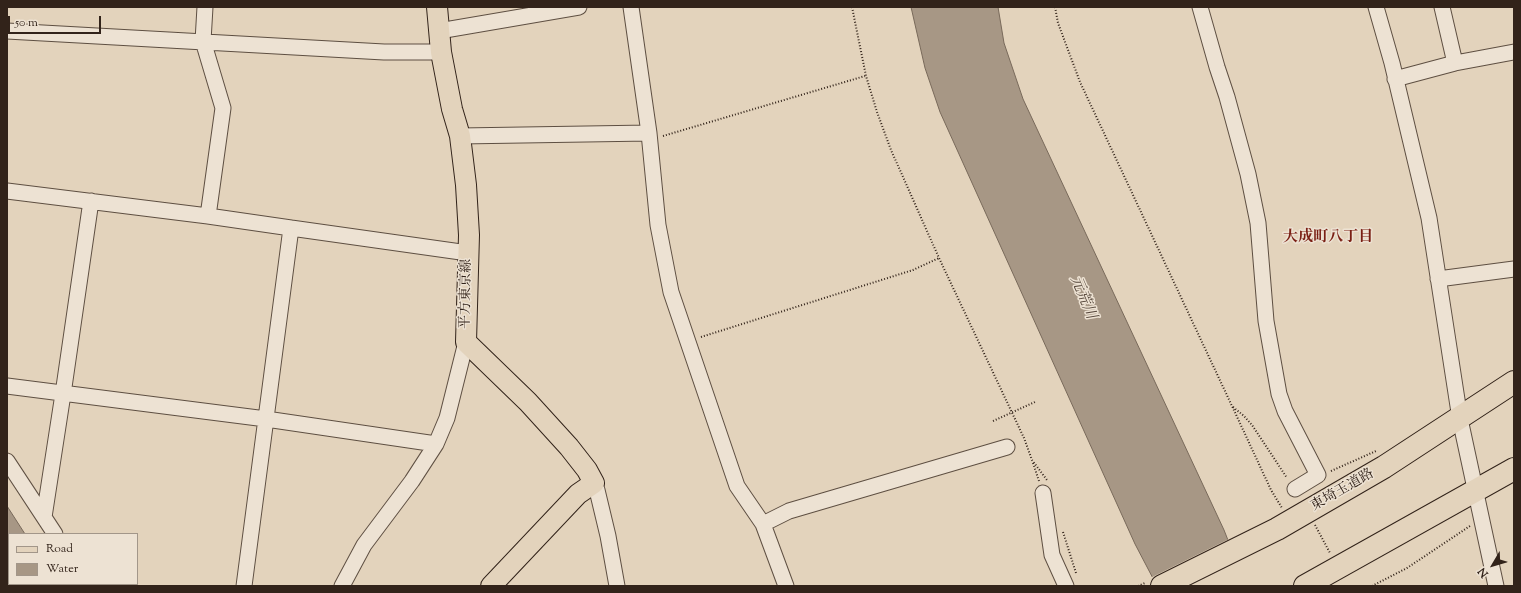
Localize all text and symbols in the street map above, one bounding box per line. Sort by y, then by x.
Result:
scale bar [10,8,103,34]
text: 50 m [15,14,38,32]
district label: 大成町八丁目 [1283,229,1373,247]
street label: 平方東京線 [458,259,476,329]
water label: 元荒川 [1065,274,1099,322]
street label: 東埼玉道路 [1308,466,1378,516]
legend [8,533,138,585]
text: Road [46,540,73,558]
north arrow [1473,545,1513,585]
text: Water [46,560,78,578]
text: N [1475,564,1493,581]

